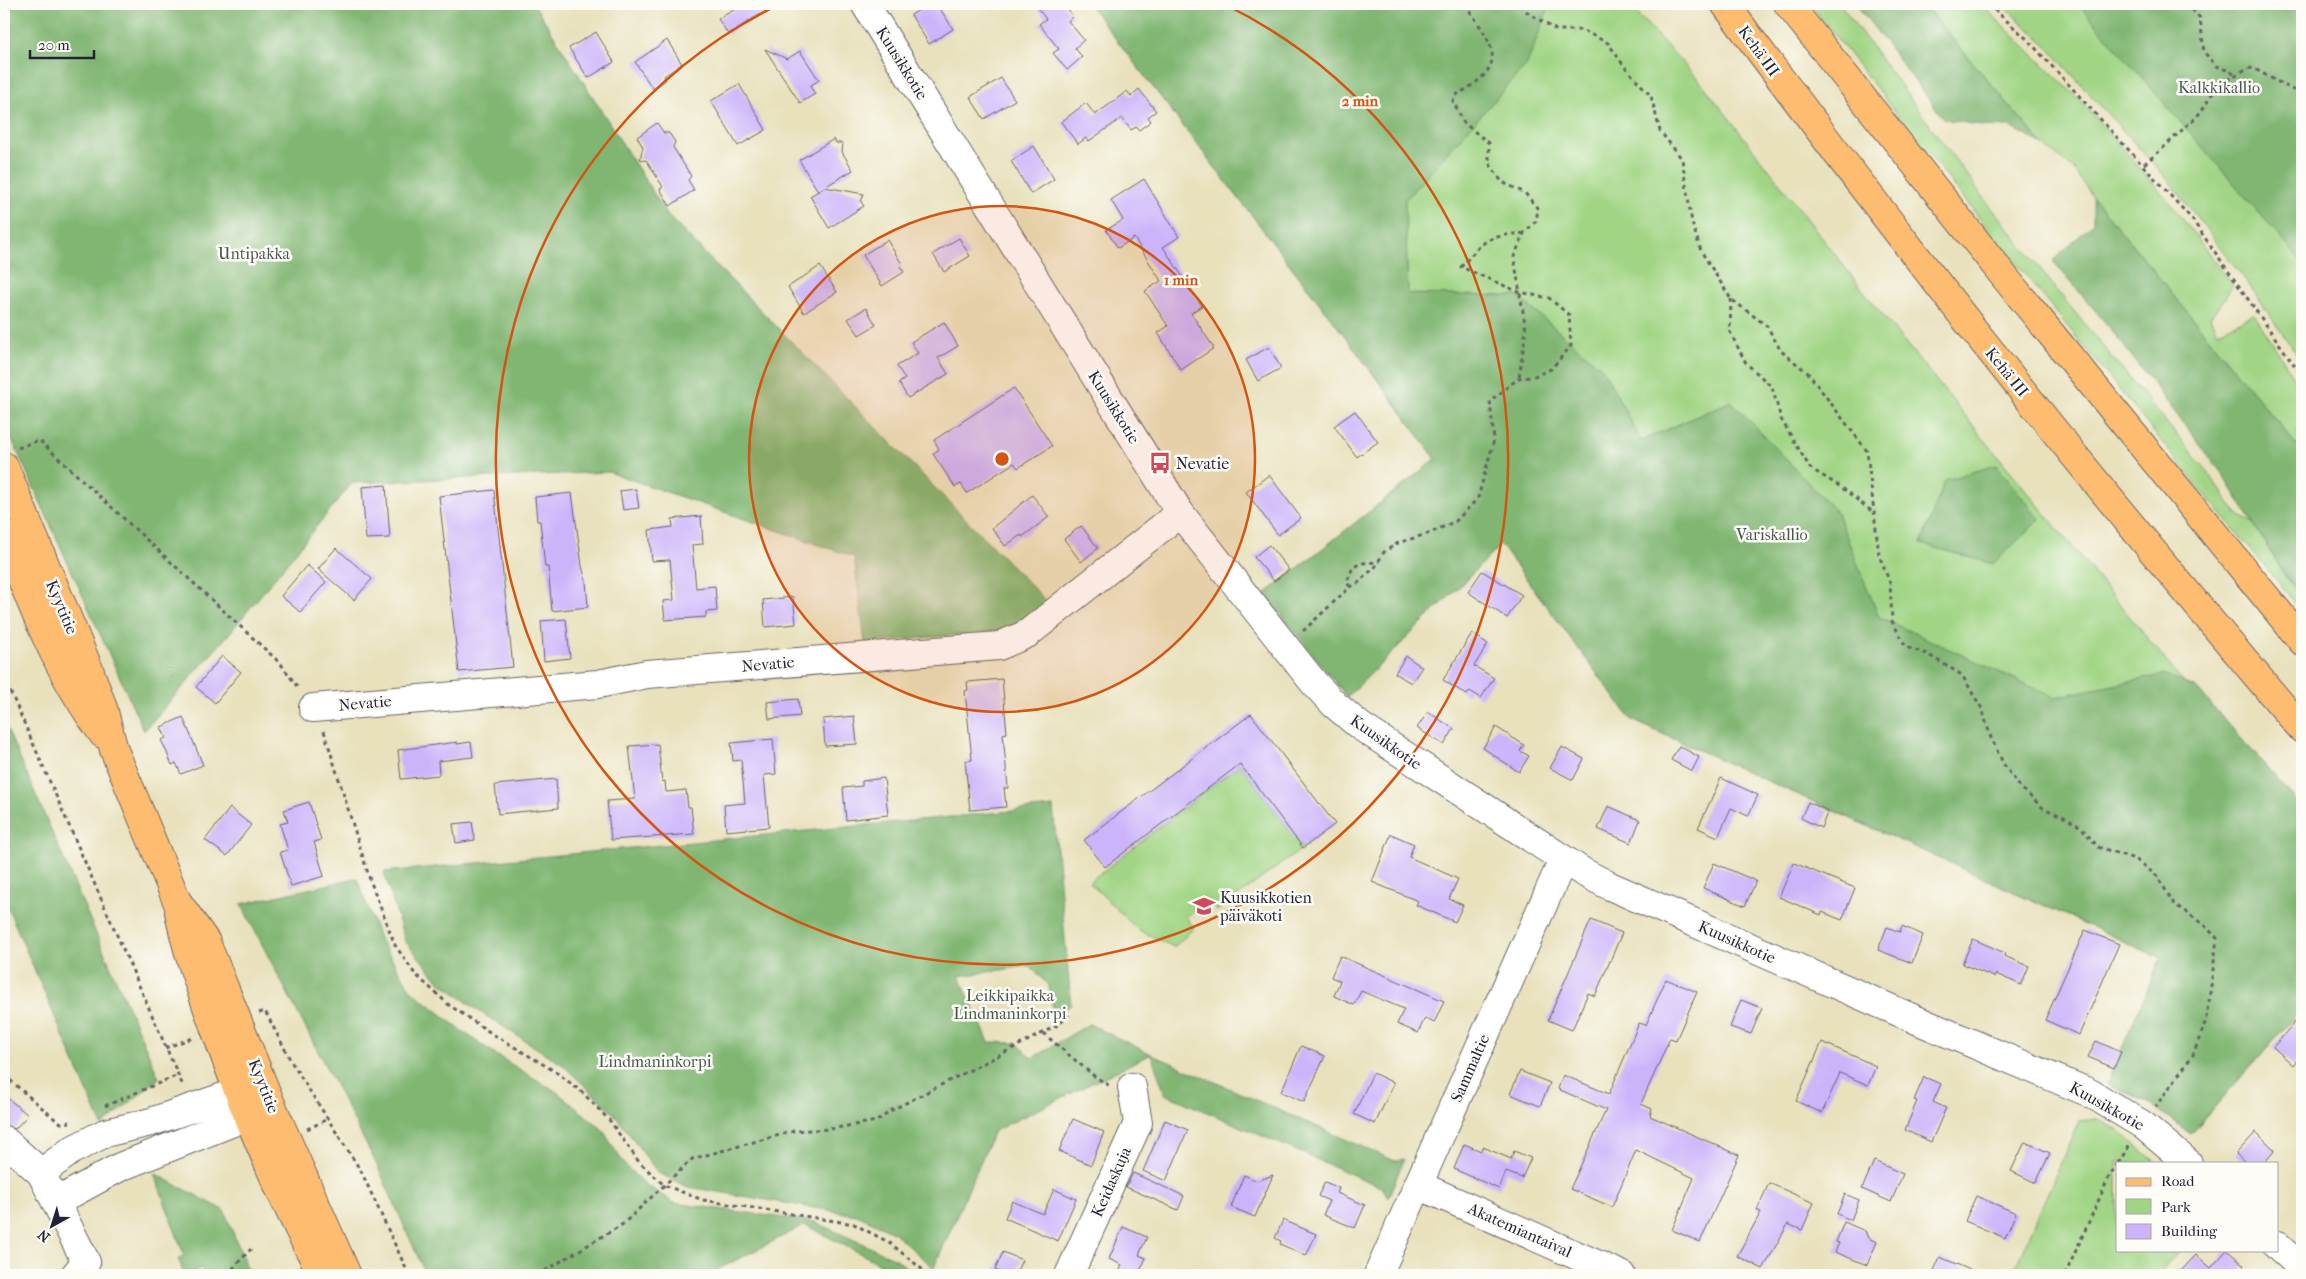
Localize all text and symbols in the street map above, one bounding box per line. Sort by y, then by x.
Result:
street label: Kehä III [1734,22,1784,80]
street label: Kuusikkotie [872,23,932,103]
scale bar [30,28,94,60]
text: 20 m [38,36,70,54]
park label: Kalkkikallio [2178,78,2260,97]
text: 2 min [1342,92,1379,110]
park label: Untipakka [218,244,291,263]
text: 1 min [1164,271,1198,289]
street label: Kehä III [1981,344,2033,400]
street label: Kuusikkotie [1084,367,1144,447]
centre of rings [993,450,1011,468]
bus stop icon: Nevatie [1147,450,1173,476]
place label: Nevatie [1176,454,1229,473]
park label: Variskallio [1735,525,1808,544]
street label: Kyytitie [42,577,82,637]
street label: Nevatie [741,652,795,676]
street label: Nevatie [338,691,392,715]
street label: Kuusikkotie [1347,711,1425,773]
place label: Kuusikkotien päiväkoti [1219,888,1312,925]
school or university icon: Kuusikkotien päiväkoti [1191,893,1217,919]
street label: Kuusikkotie [1695,917,1779,967]
park label: Leikkipaikka Lindmaninkorpi [954,986,1067,1023]
street label: Sammaltie [1447,1031,1493,1105]
park label: Lindmaninkorpi [599,1052,712,1071]
street label: Kyytitie [245,1056,283,1116]
street label: Kuusikkotie [2066,1078,2148,1134]
street label: Keidaskuja [1087,1143,1135,1220]
legend [2116,1162,2278,1252]
text: Road [2161,1172,2195,1190]
street label: Akatemiantaival [1464,1198,1575,1262]
text: Park [2161,1198,2191,1216]
north arrow [28,1202,78,1252]
text: Building [2161,1222,2218,1240]
text: N [34,1226,54,1246]

